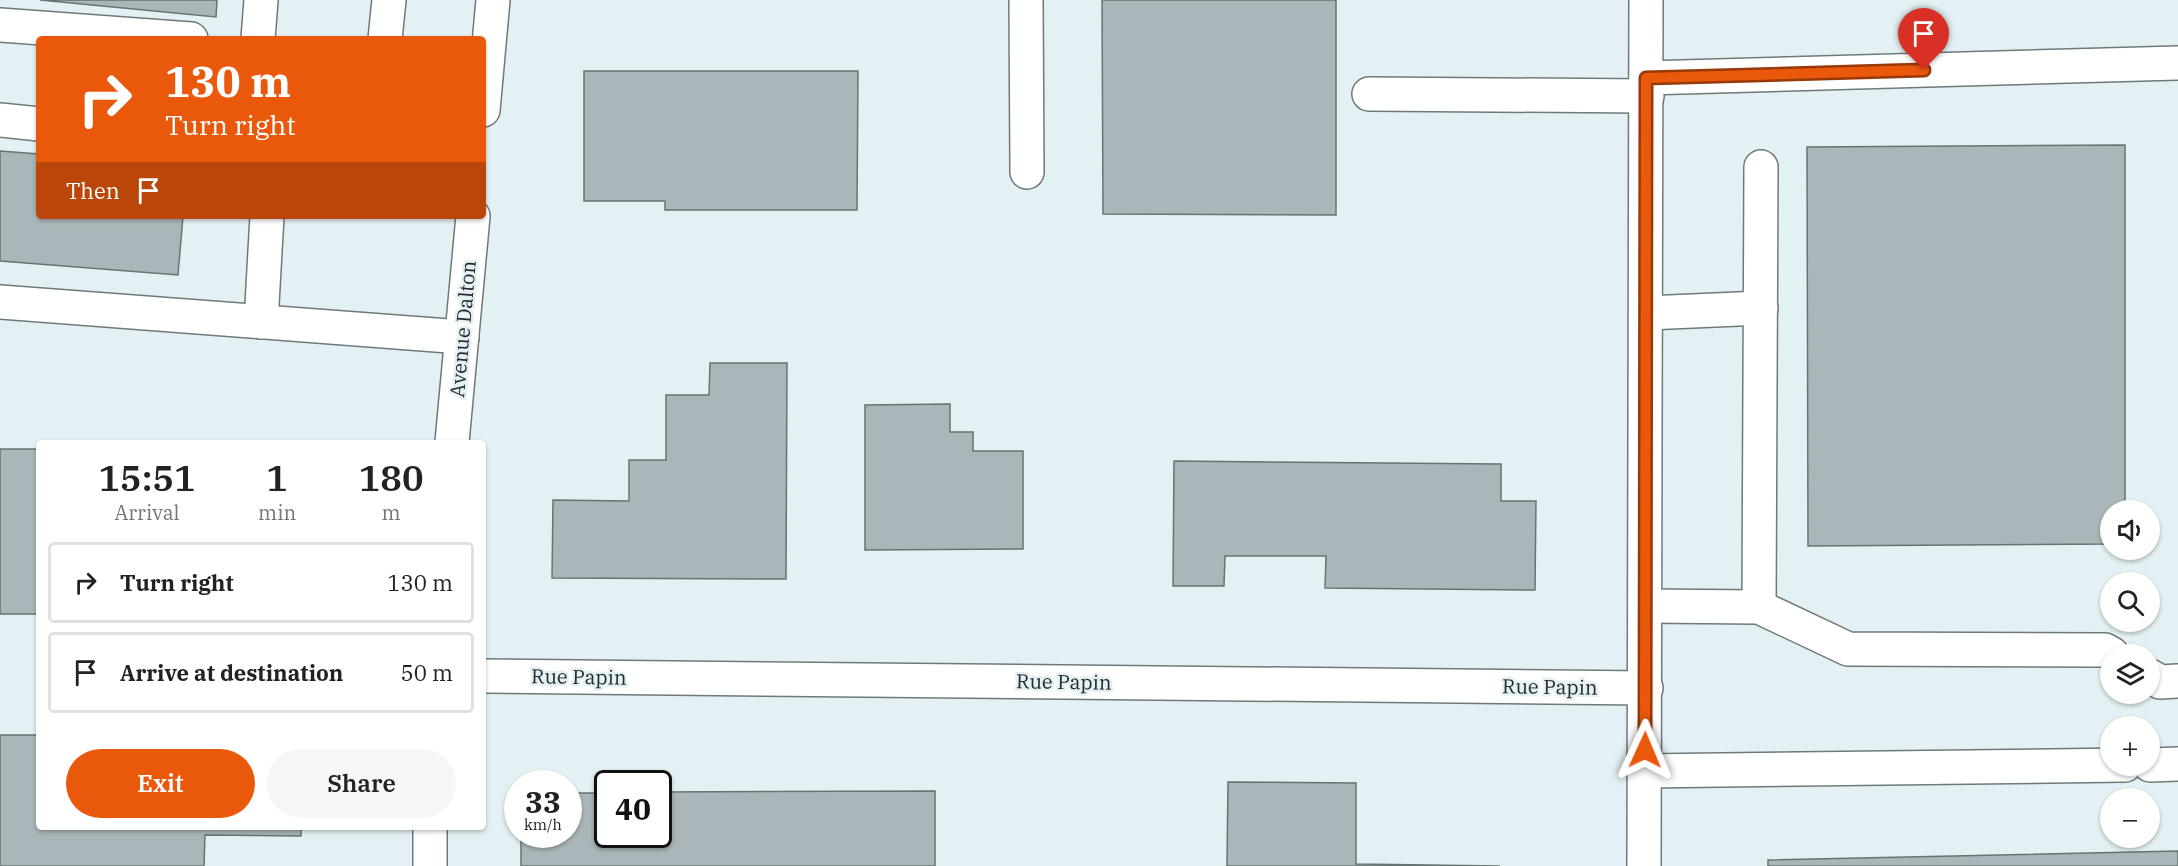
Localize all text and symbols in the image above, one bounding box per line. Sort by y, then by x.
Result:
pin [1898,8,1949,70]
icon: arrive [1907,17,1940,50]
text: 130 m [165,54,291,109]
icon: right [66,60,144,138]
text: Turn right [165,107,296,142]
icon: arrive [132,174,165,207]
text: Then [66,176,120,205]
street label: Avenue Dalton [443,259,482,398]
text: 15:51 [98,454,196,501]
text: 1 [266,454,288,501]
text: 180 [359,454,424,501]
text: Arrival [114,499,180,526]
text: min [258,499,296,526]
text: m [382,499,401,526]
map controls [2100,500,2160,848]
button: sound [2100,500,2160,560]
icon: right [69,566,102,599]
text: Turn right [120,568,234,597]
text: 130 m [387,568,453,597]
button: search [2100,572,2160,632]
button: layers [2100,644,2160,704]
icon: arrive [69,656,102,689]
text: Arrive at destination [120,658,343,687]
text: 50 m [401,658,453,687]
street label: Rue Papin [531,662,627,691]
street label: Rue Papin [1016,667,1112,696]
street label: Rue Papin [1502,672,1598,701]
button: + [2100,716,2160,776]
position arrow [1613,718,1677,782]
button: Exit [66,749,255,818]
button: Share [267,749,456,818]
speed limit sign: 40 [594,770,672,848]
text: 33 [525,782,561,821]
button: − [2100,788,2160,848]
text: km/h [524,815,562,834]

